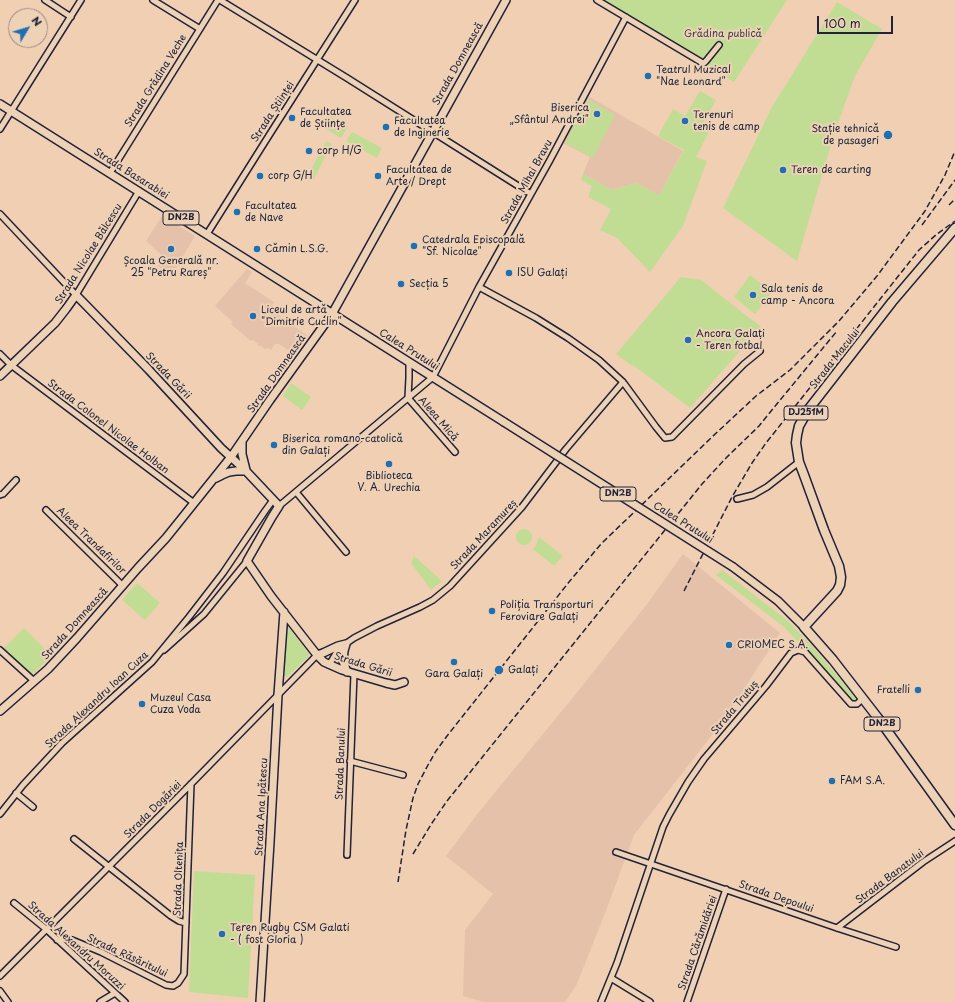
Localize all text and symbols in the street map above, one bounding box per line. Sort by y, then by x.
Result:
north arrow [8,8,48,48]
scale bar [819,8,895,34]
text: N [28,12,46,30]
text: 100 m [824,14,861,32]
street label: Strada Domnească [430,20,486,108]
park label: Grădina publică [684,28,762,40]
street label: Strada Grădina Veche [123,32,189,130]
place label: Teatrul Muzical "Nae Leonard" [656,64,731,88]
marker: Teatrul Muzical "Nae Leonard" [643,71,653,81]
street label: Strada Științei [249,79,297,145]
place label: Biserica „Sfântul Andrei" [510,102,589,126]
place label: Facultatea de Științe [300,106,352,130]
marker: Biserica „Sfântul Andrei" [592,109,602,119]
place label: Terenuri tenis de camp [693,109,760,132]
marker: Facultatea de Științe [287,113,297,123]
place label: Facultatea de Inginerie [394,115,449,138]
marker: Terenuri tenis de camp [680,116,690,126]
marker: Facultatea de Inginerie [381,122,391,132]
place label: Stație tehnică de pasageri [811,123,879,146]
marker: Stație tehnică de pasageri [882,129,894,141]
street label: Strada Mihai Bravu [499,138,555,226]
place label: corp H/G [317,145,362,157]
street label: Strada Basarabiei [91,146,171,202]
marker: corp H/G [304,146,314,156]
place label: Facultatea de Arte / Drept [386,164,452,188]
place label: Teren de carting [791,164,871,176]
marker: Teren de carting [778,165,788,175]
place label: corp G/H [268,170,313,182]
marker: corp G/H [255,171,265,181]
marker: Facultatea de Arte / Drept [373,171,383,181]
place label: Facultatea de Nave [245,200,297,224]
street label: Strada Nicolae Bălcescu [53,201,125,307]
marker: Facultatea de Nave [232,207,242,217]
road number: DN2B [163,211,199,225]
place label: Catedrala Episcopală "Sf. Nicolae" [422,234,525,258]
marker: Catedrala Episcopală "Sf. Nicolae" [409,241,419,251]
place label: Cămin L.S.G. [265,243,328,255]
marker: Școala Generală nr. 25 "Petru Rareș" [166,244,176,254]
marker: Cămin L.S.G. [252,244,262,254]
place label: Școala Generală nr. 25 "Petru Rareș" [123,255,219,278]
place label: ISU Galați [517,267,568,279]
marker: ISU Galați [504,268,514,278]
place label: Secția 5 [409,278,448,290]
marker: Secția 5 [396,279,406,289]
place label: Sala tenis de camp - Ancora [761,283,834,306]
marker: Sala tenis de camp - Ancora [748,290,758,300]
place label: Liceul de artă "Dimitrie Cuclin" [261,304,342,328]
marker: Liceul de artă "Dimitrie Cuclin" [248,311,258,321]
street label: Strada Macului [808,326,862,392]
street label: Calea Prutului [377,327,441,373]
place label: Ancora Galați - Teren fotbal [696,328,765,352]
street label: Strada Domnească [245,333,309,415]
marker: Ancora Galați - Teren fotbal [683,335,693,345]
street label: Strada Gării [143,350,193,402]
street label: Strada Colonel Nicolae Holban [45,377,171,477]
street label: Aleea Mică [416,394,460,444]
road number: DJ251M [784,406,828,420]
place label: Biserica romano-catolică din Galați [282,433,403,456]
marker: Biserica romano-catolică din Galați [269,440,279,450]
marker: Biblioteca V. A. Urechia [384,459,394,469]
place label: Biblioteca V. A. Urechia [358,470,420,494]
road number: DN2B [600,487,636,501]
street label: Strada Maramureș [448,497,520,573]
street label: Calea Prutului [651,500,715,546]
street label: Aleea Trandafirilor [54,505,128,577]
street label: Strada Domnească [39,585,111,663]
place label: Poliția Transporturi Feroviare Galați [500,599,593,622]
marker: Poliția Transporturi Feroviare Galați [487,606,497,616]
place label: CRIOMEC S.A. [737,639,808,651]
marker: CRIOMEC S.A. [724,640,734,650]
street label: Strada Alexandru Ioan Cuza [43,649,151,751]
street label: Strada Gării [332,650,394,680]
marker: Gara Galați [449,657,459,667]
marker: Galați [493,664,505,676]
place label: Galați [508,664,538,676]
place label: Gara Galați [425,668,483,680]
street label: Strada Trutuș [709,679,761,737]
place label: Fratelli [877,684,910,696]
marker: Fratelli [913,685,923,695]
place label: Muzeul Casa Cuza Voda [150,692,211,716]
marker: Muzeul Casa Cuza Voda [137,699,147,709]
road number: DN2B [864,717,900,731]
street label: Strada Banului [334,728,348,800]
street label: Strada Ana Ipătescu [253,757,271,857]
place label: FAM S.A. [840,775,885,787]
marker: FAM S.A. [827,776,837,786]
street label: Strada Dogăriei [122,779,184,841]
street label: Strada Oltenița [172,841,186,917]
street label: Strada Banatului [853,847,927,907]
street label: Strada Depoului [737,879,815,915]
street label: Strada Cărămidăriei [676,894,720,992]
street label: Strada Alexandru Moruzzi [25,899,127,993]
place label: Teren Rugby CSM Galati - ( fost Gloria ) [230,922,350,946]
marker: Teren Rugby CSM Galati - ( fost Gloria ) [217,929,227,939]
street label: Strada Răsăritului [85,932,169,980]

